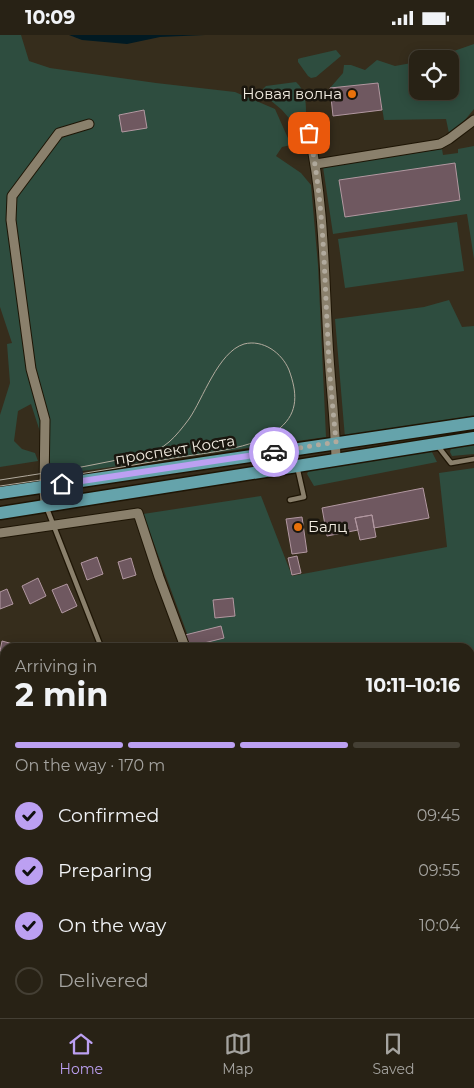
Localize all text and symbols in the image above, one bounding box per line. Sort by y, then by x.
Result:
text: 10:09 [25,6,75,29]
map controls [409,50,459,100]
button: locate [409,50,459,100]
place label: Новая волна [242,84,342,103]
marker: Новая волна [346,88,358,100]
pin [288,112,330,154]
icon: bag [295,119,323,147]
courier [249,427,299,477]
street label: проспект Коста [114,431,236,468]
icon: car [260,438,288,466]
pin [41,463,83,505]
icon: home [48,470,76,498]
place label: Балц [308,517,347,536]
marker: Балц [292,521,304,533]
text: Arriving in [15,657,97,676]
text: 10:11–10:16 [366,674,460,697]
text: 2 min [15,675,108,714]
text: On the way · 170 m [15,756,165,775]
icon: check [15,802,43,830]
text: Confirmed [58,804,159,827]
text: 09:45 [417,806,460,825]
icon: check [15,857,43,885]
text: Preparing [58,859,153,882]
text: 09:55 [418,861,460,880]
icon: check [15,912,43,940]
text: On the way [58,914,166,937]
text: 10:04 [419,916,460,935]
text: Delivered [58,969,149,992]
tab: Home [60,1030,103,1078]
tab: Map [222,1030,253,1078]
tab: Saved [372,1030,414,1078]

